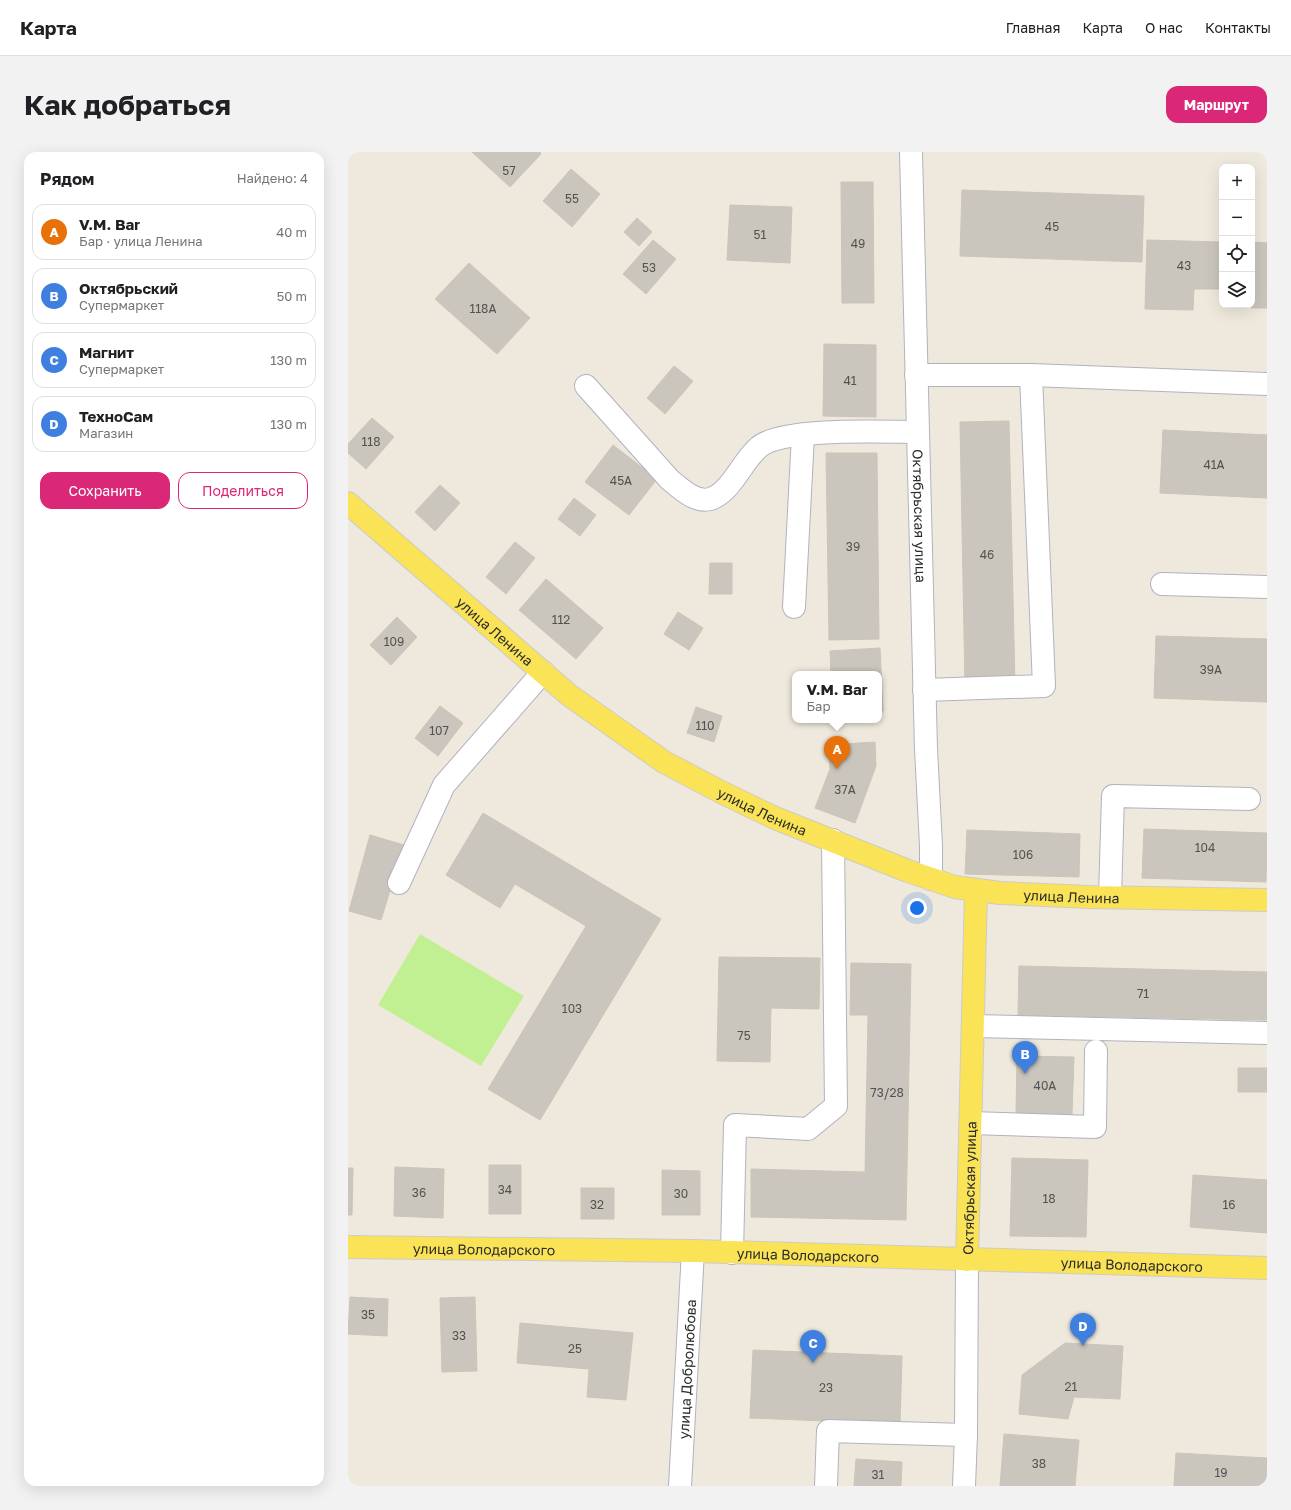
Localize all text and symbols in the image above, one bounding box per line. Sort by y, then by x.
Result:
text: Карта [20,16,77,39]
text: Главная [1006,19,1060,36]
text: Карта [1082,19,1123,36]
text: О нас [1145,19,1183,36]
text: Контакты [1205,19,1271,36]
button: Маршрут [1166,86,1267,123]
text: Как добраться [24,88,231,121]
house number: 57 [502,163,516,178]
map controls [1219,164,1255,308]
button: + [1219,164,1255,200]
text: Рядом [40,168,94,189]
text: Найдено: 4 [237,170,308,186]
house number: 55 [565,191,579,206]
button: − [1219,200,1255,236]
text: V.M. Bar [79,215,140,233]
house number: 45 [1045,219,1059,234]
text: A [49,224,59,240]
text: 40 m [276,224,307,240]
house number: 51 [754,227,767,242]
text: Бар · улица Ленина [79,233,203,249]
house number: 49 [851,236,865,251]
button: locate [1219,236,1255,272]
house number: 43 [1177,258,1191,273]
house number: 53 [642,260,656,275]
button: layers [1219,272,1255,308]
text: Октябрьский [79,279,178,297]
text: B [49,288,59,304]
text: 50 m [277,288,307,304]
text: Супермаркет [79,297,164,313]
house number: 118А [469,301,497,316]
text: Магнит [79,343,134,361]
text: C [49,352,59,368]
text: 130 m [270,352,307,368]
text: Супермаркет [79,361,164,377]
house number: 41 [843,373,857,388]
text: ТехноСам [79,407,153,425]
text: D [49,416,59,432]
text: 130 m [270,416,307,432]
text: Магазин [79,425,133,441]
house number: 118 [362,434,380,449]
street label: Октябрьская улица [910,449,930,583]
house number: 41А [1203,457,1225,472]
button: Сохранить [40,472,170,509]
button: Поделиться [178,472,308,509]
house number: 45А [610,473,632,488]
house number: 39 [846,539,860,554]
house number: 46 [980,547,994,562]
street label: улица Ленина [453,593,537,669]
house number: 112 [552,612,570,627]
house number: 109 [384,634,404,649]
house number: 39А [1200,662,1222,677]
popup [792,671,882,723]
text: V.M. Bar [806,680,868,698]
text: Бар [806,698,830,714]
house number: 110 [695,718,715,733]
house number: 107 [429,723,449,738]
pin: A [824,736,850,769]
house number: 37А [834,782,856,797]
street label: улица Ленина [715,783,810,838]
house number: 104 [1195,840,1215,855]
house number: 106 [1013,847,1033,862]
street label: улица Ленина [1023,886,1120,906]
your location [907,898,927,918]
house number: 71 [1137,986,1149,1001]
house number: 103 [562,1001,582,1016]
house number: 75 [737,1028,751,1043]
pin: B [1012,1041,1038,1074]
house number: 40А [1034,1078,1056,1093]
house number: 73/28 [870,1085,904,1100]
street label: Октябрьская улица [959,1121,979,1255]
house number: 34 [498,1182,512,1197]
house number: 36 [412,1185,426,1200]
house number: 30 [674,1186,688,1201]
house number: 18 [1042,1191,1056,1206]
house number: 32 [590,1197,604,1212]
house number: 16 [1222,1197,1236,1212]
street label: улица Володарского [413,1239,555,1258]
street label: улица Володарского [737,1244,879,1265]
street label: улица Володарского [1060,1253,1203,1275]
street label: улица Добролюбова [674,1299,699,1440]
house number: 35 [361,1307,375,1322]
pin: D [1070,1313,1096,1346]
house number: 33 [452,1328,466,1343]
pin: C [800,1330,826,1363]
house number: 25 [568,1341,582,1356]
house number: 21 [1065,1379,1078,1394]
house number: 23 [819,1380,833,1395]
house number: 38 [1032,1456,1046,1471]
house number: 19 [1214,1465,1228,1480]
house number: 31 [872,1467,885,1482]

